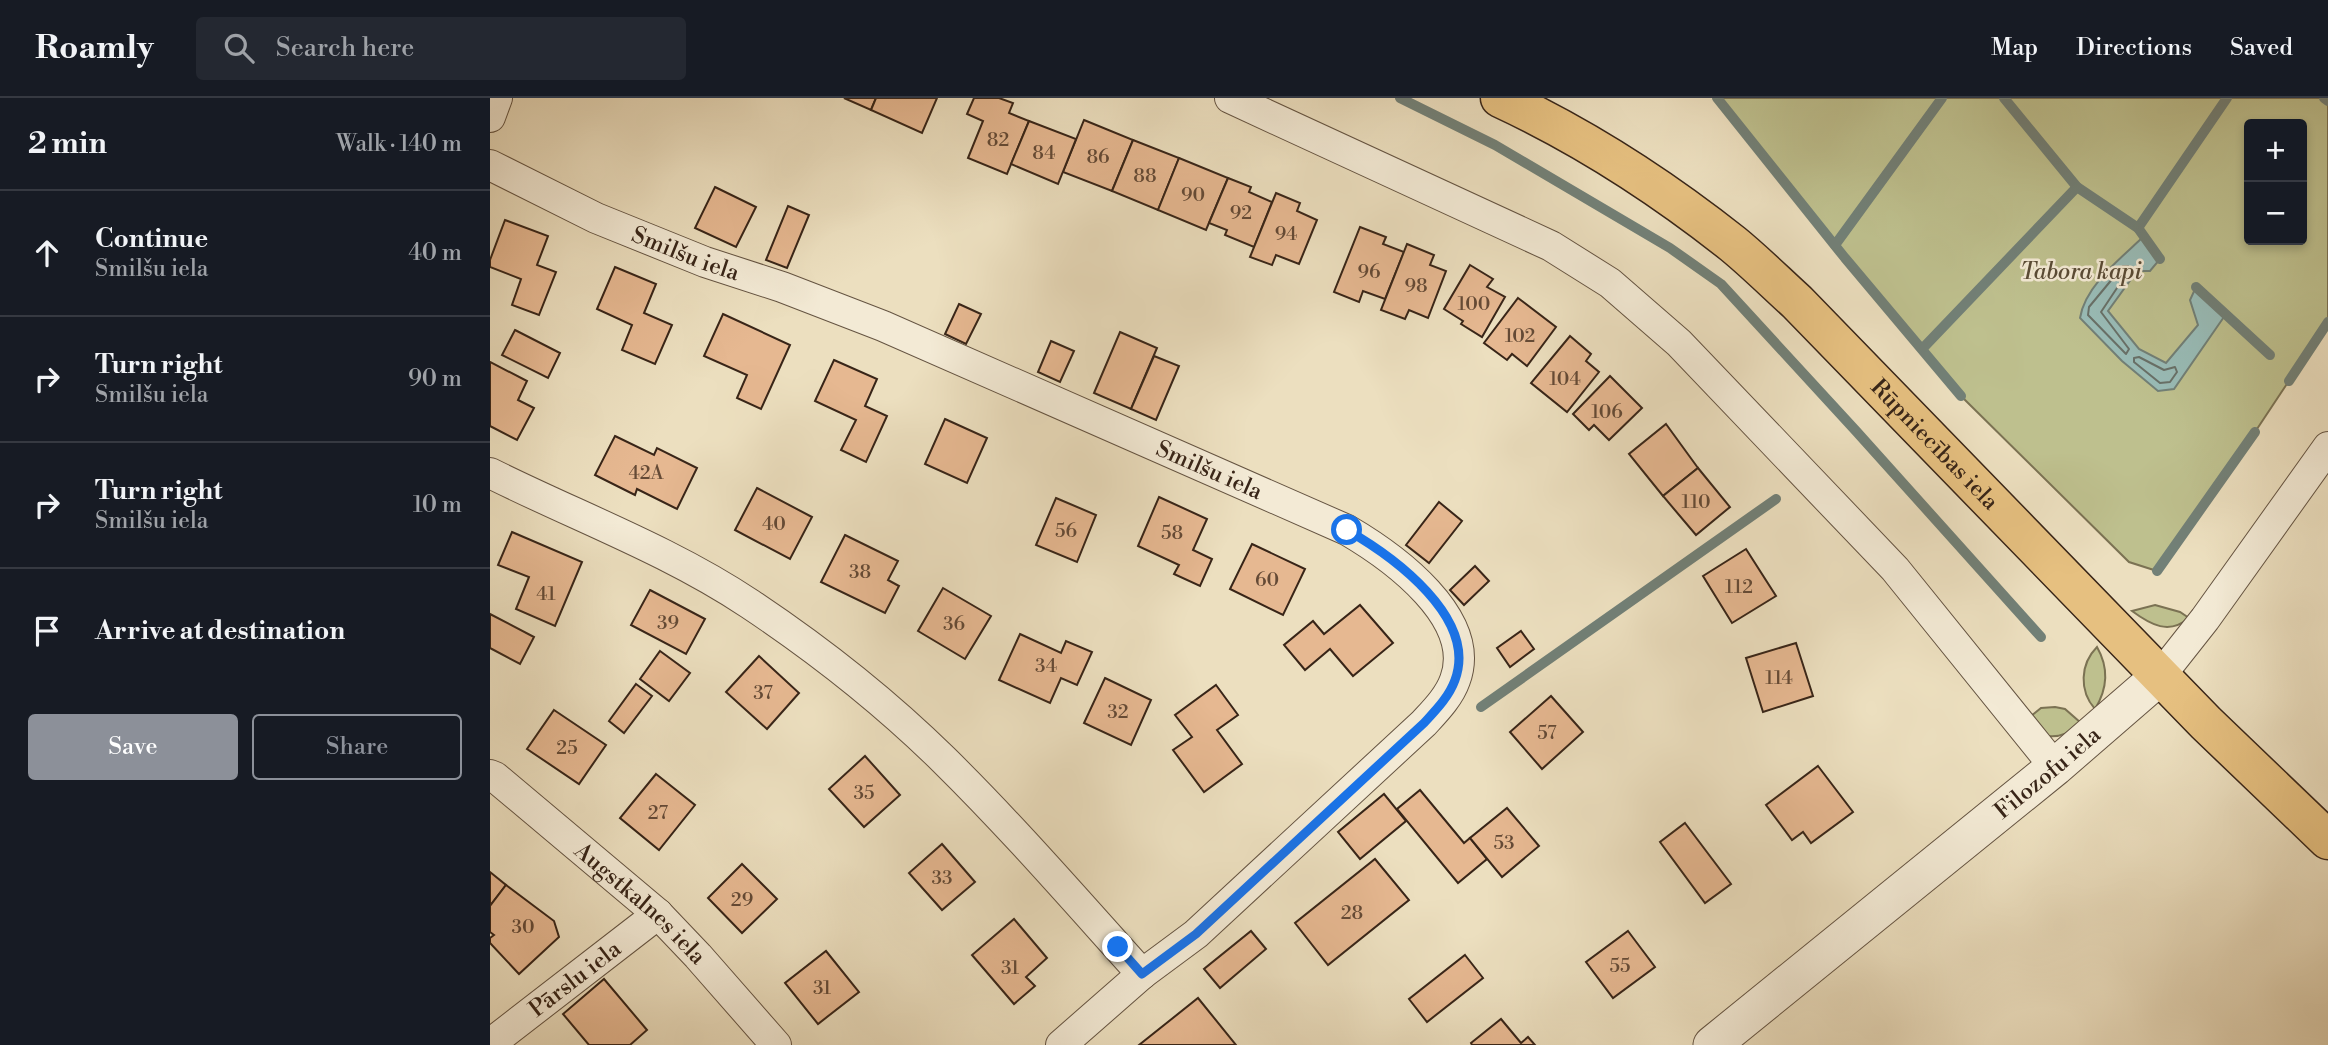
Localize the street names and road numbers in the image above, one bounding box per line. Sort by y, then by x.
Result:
street label: Smilšu iela [627,221,743,287]
street label: Rūpniecības iela [1864,373,2004,516]
street label: Smilšu iela [1152,435,1267,506]
street label: Filozofu iela [1989,721,2107,825]
street label: Augstkalnes iela [568,836,712,971]
street label: Pārslu iela [524,935,627,1024]

